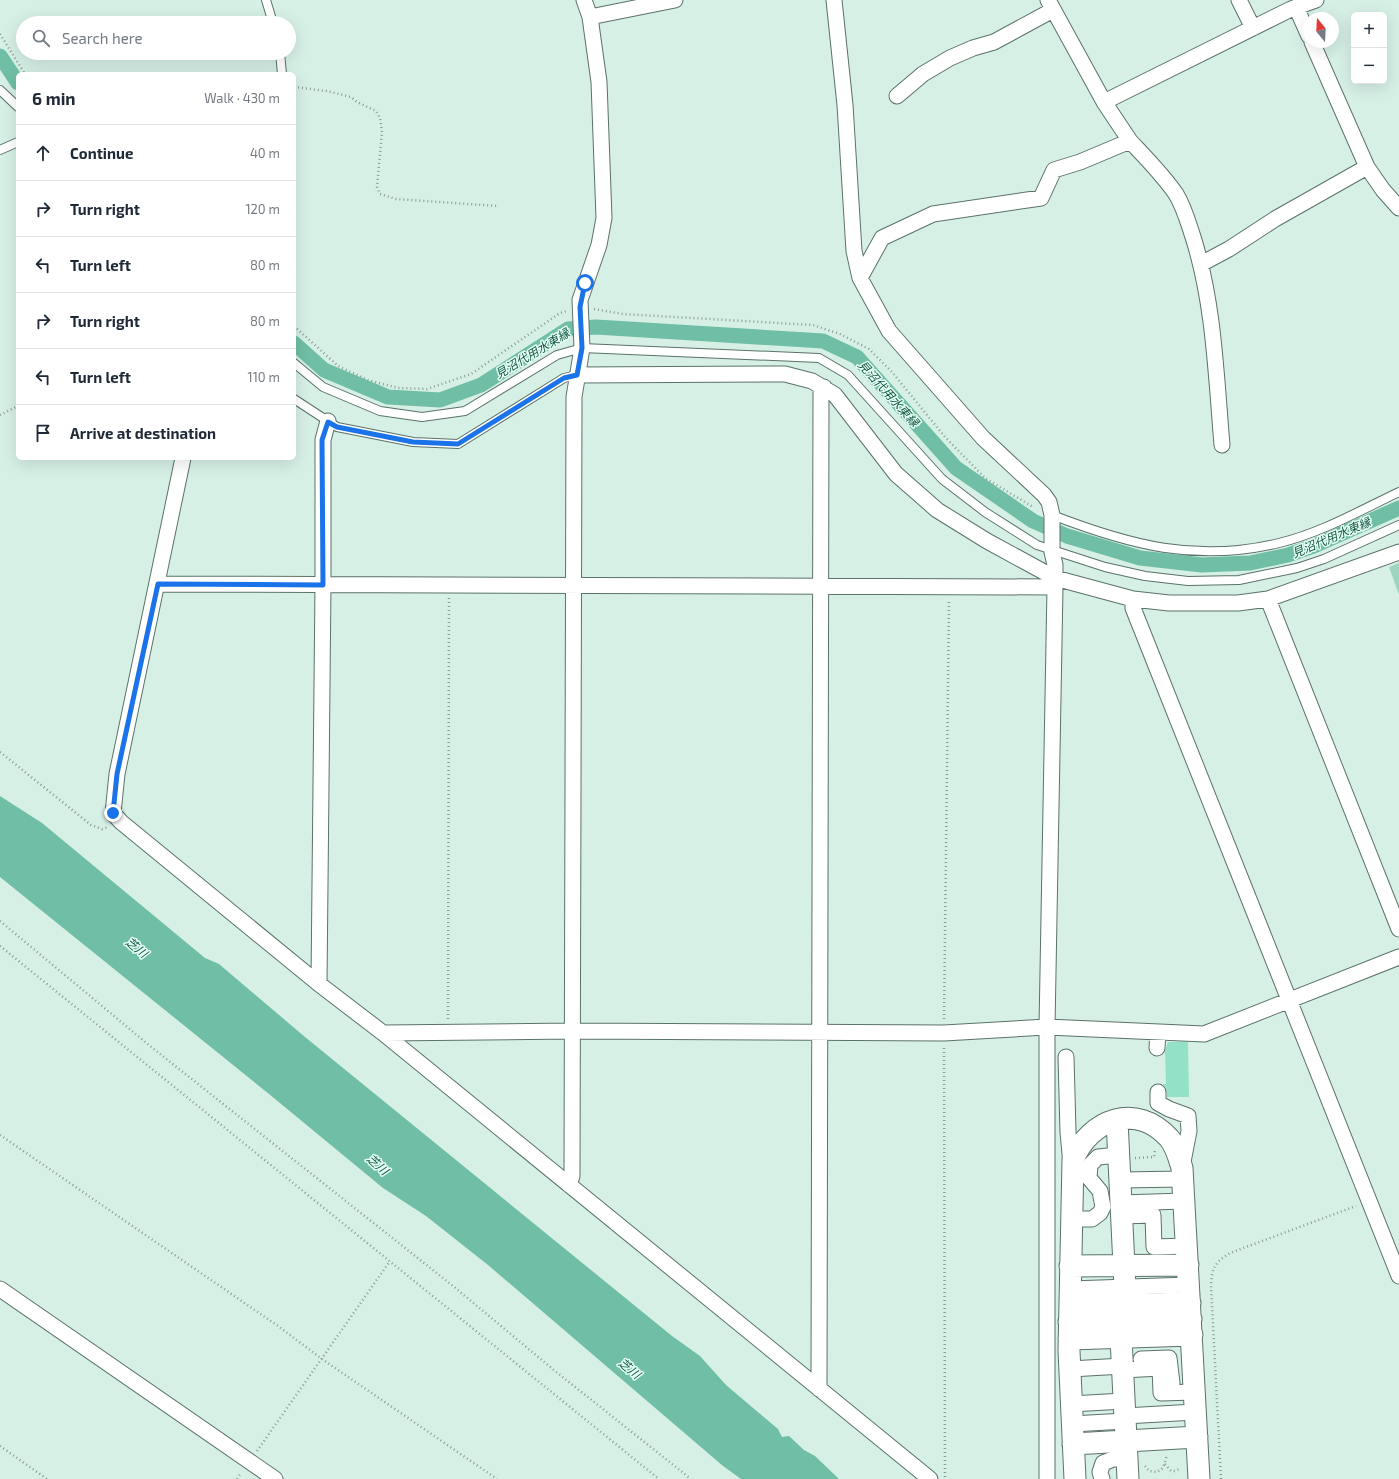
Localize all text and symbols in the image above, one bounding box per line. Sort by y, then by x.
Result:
north arrow [1303,12,1339,48]
map controls [1351,12,1387,84]
button: + [1351,12,1387,48]
search box [16,16,296,60]
icon: search [30,27,52,49]
text: Search here [62,29,143,47]
button: − [1351,48,1387,84]
text: 6 min [32,88,76,108]
text: Walk · 430 m [204,90,280,106]
icon: ahead [32,142,54,164]
text: Continue [70,144,133,162]
text: 40 m [250,145,280,161]
icon: right [32,198,54,220]
text: Turn right [70,200,140,218]
text: 120 m [245,201,280,217]
icon: left [32,254,54,276]
text: Turn left [70,256,131,274]
text: 80 m [250,257,280,273]
route start [576,274,594,292]
icon: right [32,310,54,332]
text: Turn right [70,312,140,330]
text: 80 m [250,313,280,329]
water label: 見沼代用水東縁 [492,324,573,381]
water label: 見沼代用水東縁 [856,357,924,430]
icon: left [32,366,54,388]
text: Turn left [70,368,131,386]
text: 110 m [248,369,280,385]
icon: arrive [32,422,54,444]
text: Arrive at destination [70,424,216,442]
water label: 見沼代用水東縁 [1290,513,1374,560]
route end [104,804,122,822]
water label: 芝川 [123,934,152,961]
water label: 芝川 [364,1151,393,1179]
water label: 芝川 [616,1355,645,1382]

